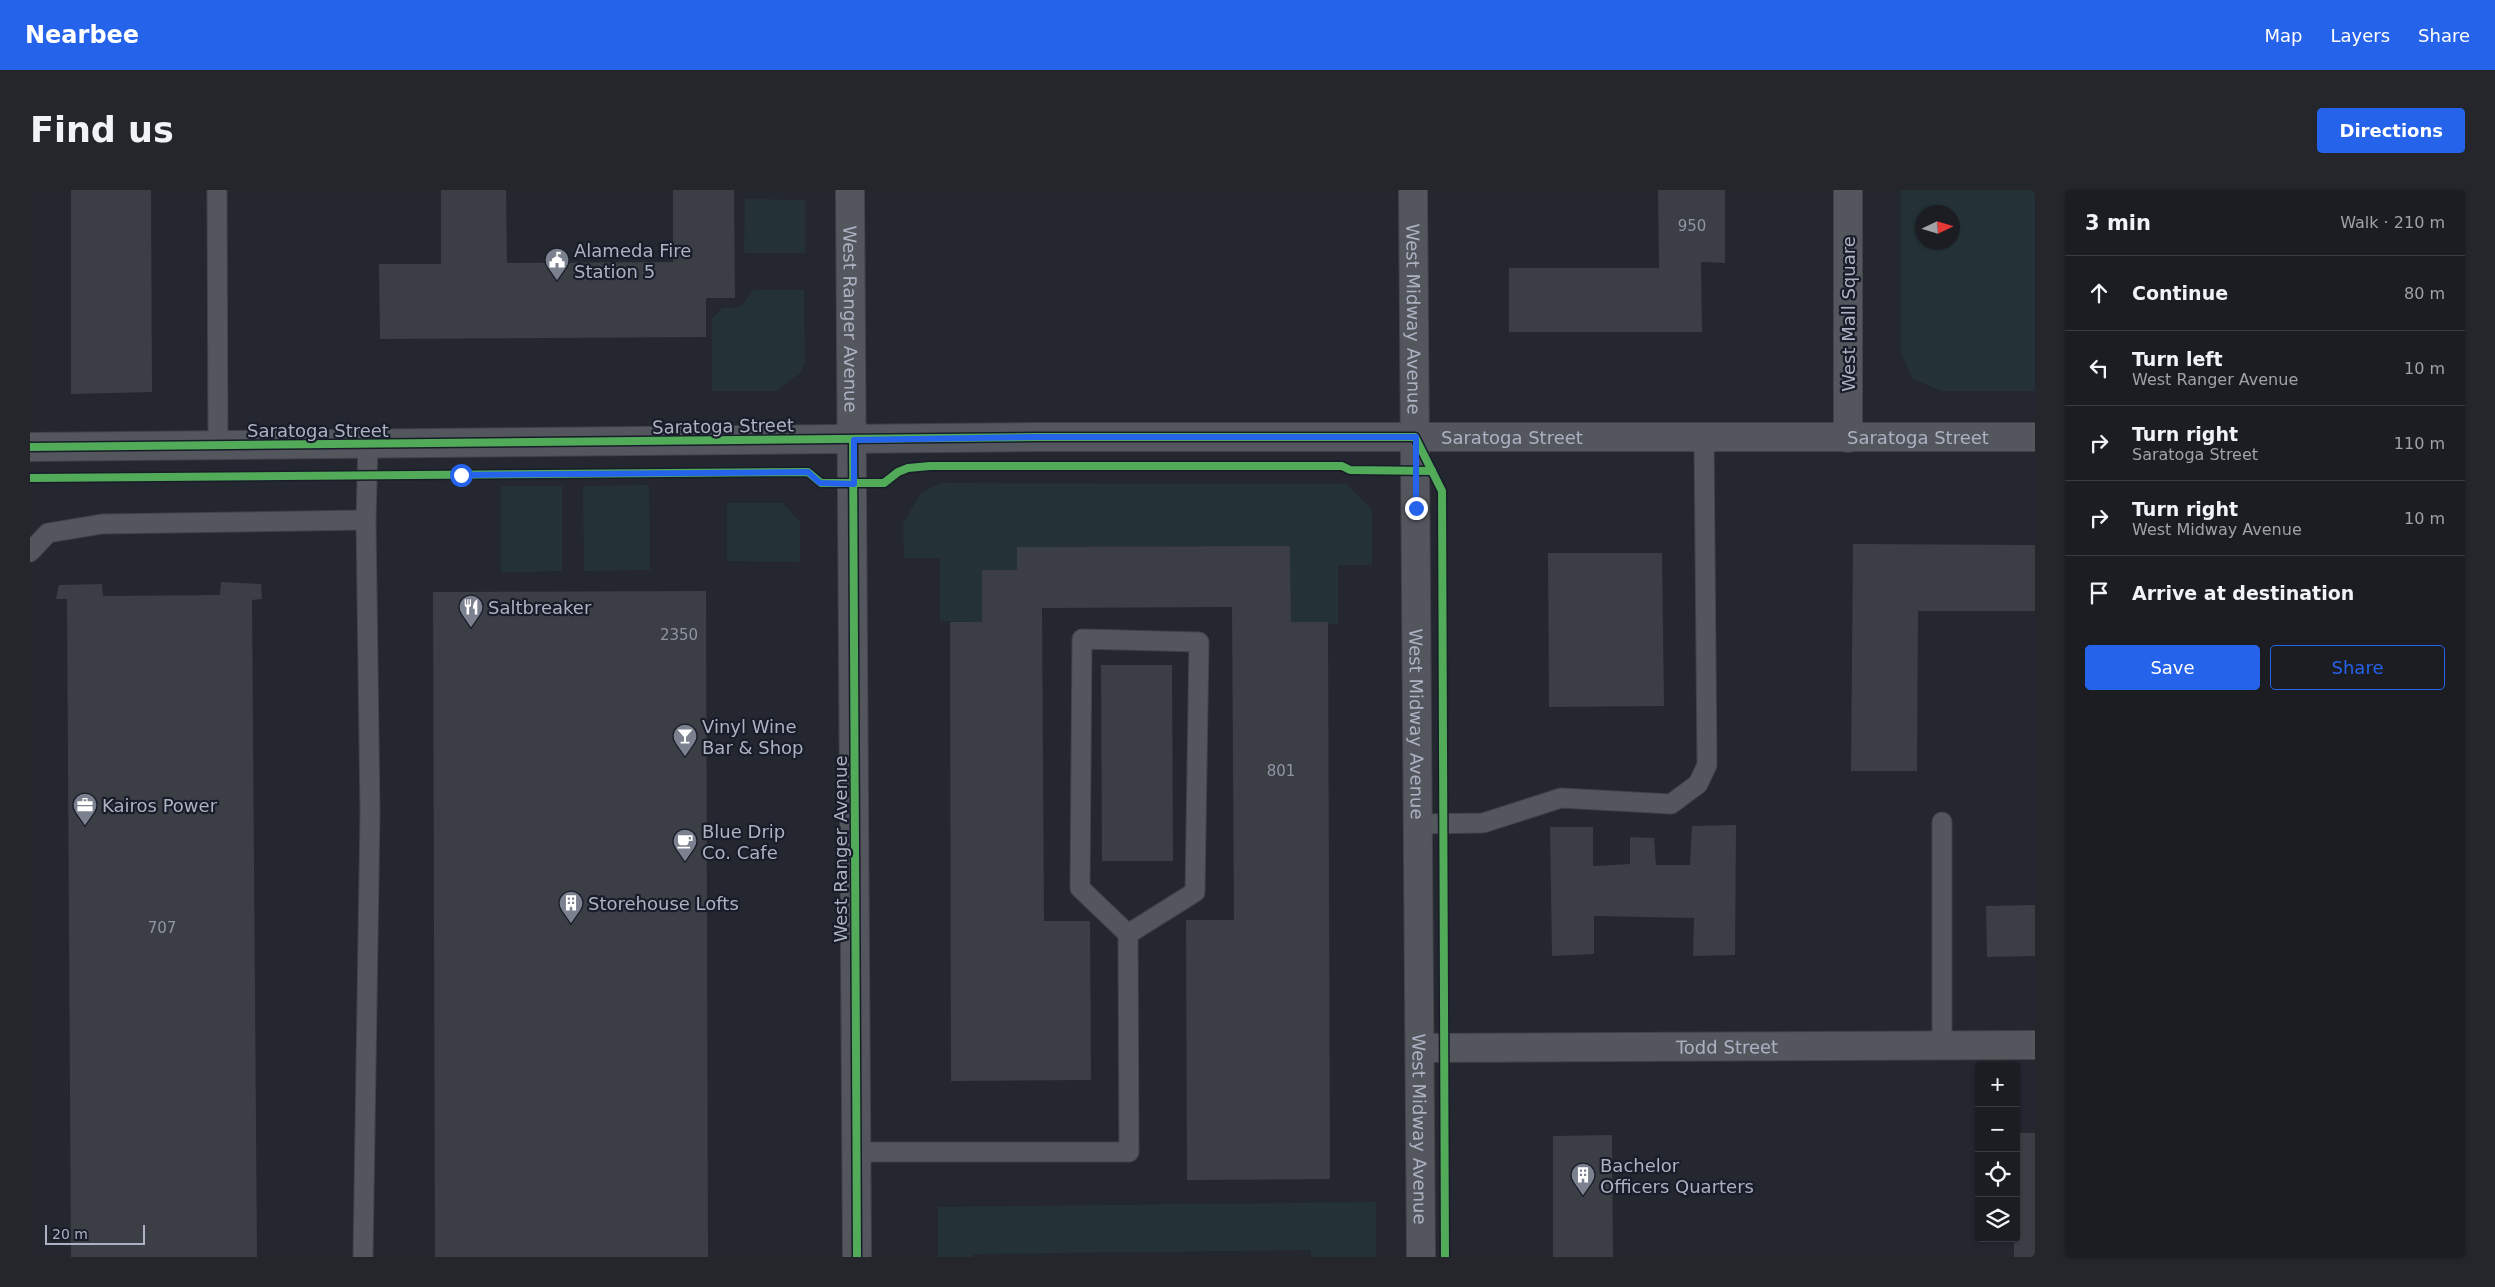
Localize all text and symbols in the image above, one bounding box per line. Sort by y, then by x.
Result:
text: Nearbee [25,21,139,49]
text: Map [2264,25,2302,46]
text: Layers [2330,25,2390,46]
text: Share [2418,25,2470,46]
button: Directions [2317,108,2465,153]
text: Find us [30,110,174,150]
north arrow [1915,205,1960,250]
text: 3 min [2085,211,2151,235]
text: Walk · 210 m [2340,213,2445,232]
house number: 950 [1678,217,1706,235]
street label: West Midway Avenue [1403,223,1425,415]
street label: West Ranger Avenue [840,225,862,413]
street label: West Mall Square [1838,236,1859,392]
place label: Alameda Fire Station 5 [574,240,691,282]
public building icon: Alameda Fire Station 5 [544,247,570,281]
icon: ahead [2085,279,2113,307]
text: Continue [2132,282,2228,304]
text: 80 m [2404,284,2445,303]
text: Turn left [2132,348,2223,370]
icon: left [2085,354,2113,382]
text: 10 m [2404,359,2445,378]
text: West Ranger Avenue [2132,370,2298,389]
street label: Saratoga Street [652,414,794,438]
street label: Saratoga Street [247,420,389,441]
text: Turn right [2132,423,2238,445]
street label: Saratoga Street [1441,427,1583,448]
street label: Saratoga Street [1847,427,1989,448]
icon: right [2085,429,2113,457]
text: 110 m [2394,434,2445,453]
text: Saratoga Street [2132,445,2258,464]
route start [450,464,473,487]
route end [1405,497,1428,520]
text: Turn right [2132,498,2238,520]
icon: right [2085,504,2113,532]
text: 10 m [2404,509,2445,528]
text: West Midway Avenue [2132,520,2302,539]
icon: arrive [2085,579,2113,607]
text: Arrive at destination [2132,582,2354,604]
restaurant icon: Saltbreaker [458,594,484,628]
place label: Saltbreaker [488,597,592,618]
house number: 2350 [660,626,698,644]
street label: West Midway Avenue [1406,628,1428,820]
button: Save [2085,645,2260,690]
button: Share [2270,645,2445,690]
place label: Vinyl Wine Bar & Shop [702,716,804,758]
bar icon: Vinyl Wine Bar & Shop [672,723,698,757]
street label: West Ranger Avenue [830,755,851,943]
house number: 801 [1267,762,1295,780]
office icon: Kairos Power [72,792,98,826]
place label: Kairos Power [102,795,218,816]
place label: Blue Drip Co. Cafe [702,821,785,863]
cafe icon: Blue Drip Co. Cafe [672,828,698,862]
building icon: Storehouse Lofts [558,890,584,924]
place label: Storehouse Lofts [588,893,739,914]
house number: 707 [148,919,176,937]
street label: West Midway Avenue [1409,1033,1431,1225]
street label: Todd Street [1675,1036,1778,1057]
map controls [1975,1062,2020,1242]
button: + [1975,1062,2020,1107]
button: − [1975,1107,2020,1152]
button: locate [1975,1152,2020,1197]
place label: Bachelor Officers Quarters [1600,1155,1754,1197]
building icon: Bachelor Officers Quarters [1570,1162,1596,1196]
button: layers [1975,1197,2020,1242]
scale bar [45,1222,145,1245]
text: 20 m [52,1226,88,1242]

